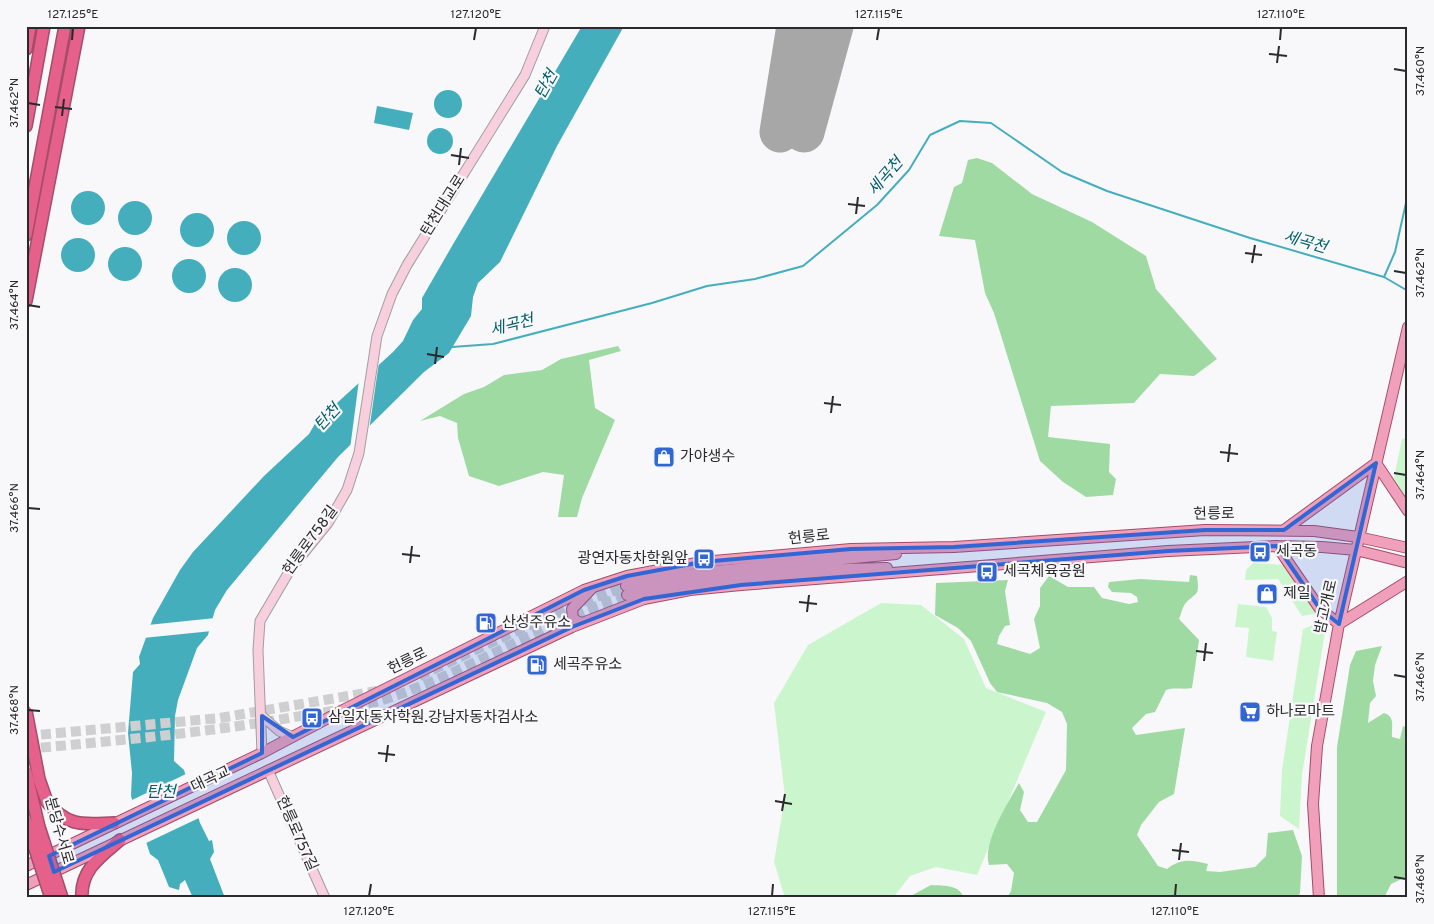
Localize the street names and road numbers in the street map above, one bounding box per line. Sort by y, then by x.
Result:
street label: 탄천대교로 [417,171,470,240]
street label: 헌릉로758길 [279,502,343,580]
street label: 헌릉로 [1193,504,1235,525]
street label: 헌릉로 [787,525,831,550]
street label: 밤고개로 [1312,578,1342,636]
street label: 헌릉로 [385,643,431,680]
street label: 대곡교 [188,763,234,797]
street label: 헌릉로757길 [271,793,322,874]
street label: 분당수서로 [39,795,77,867]

